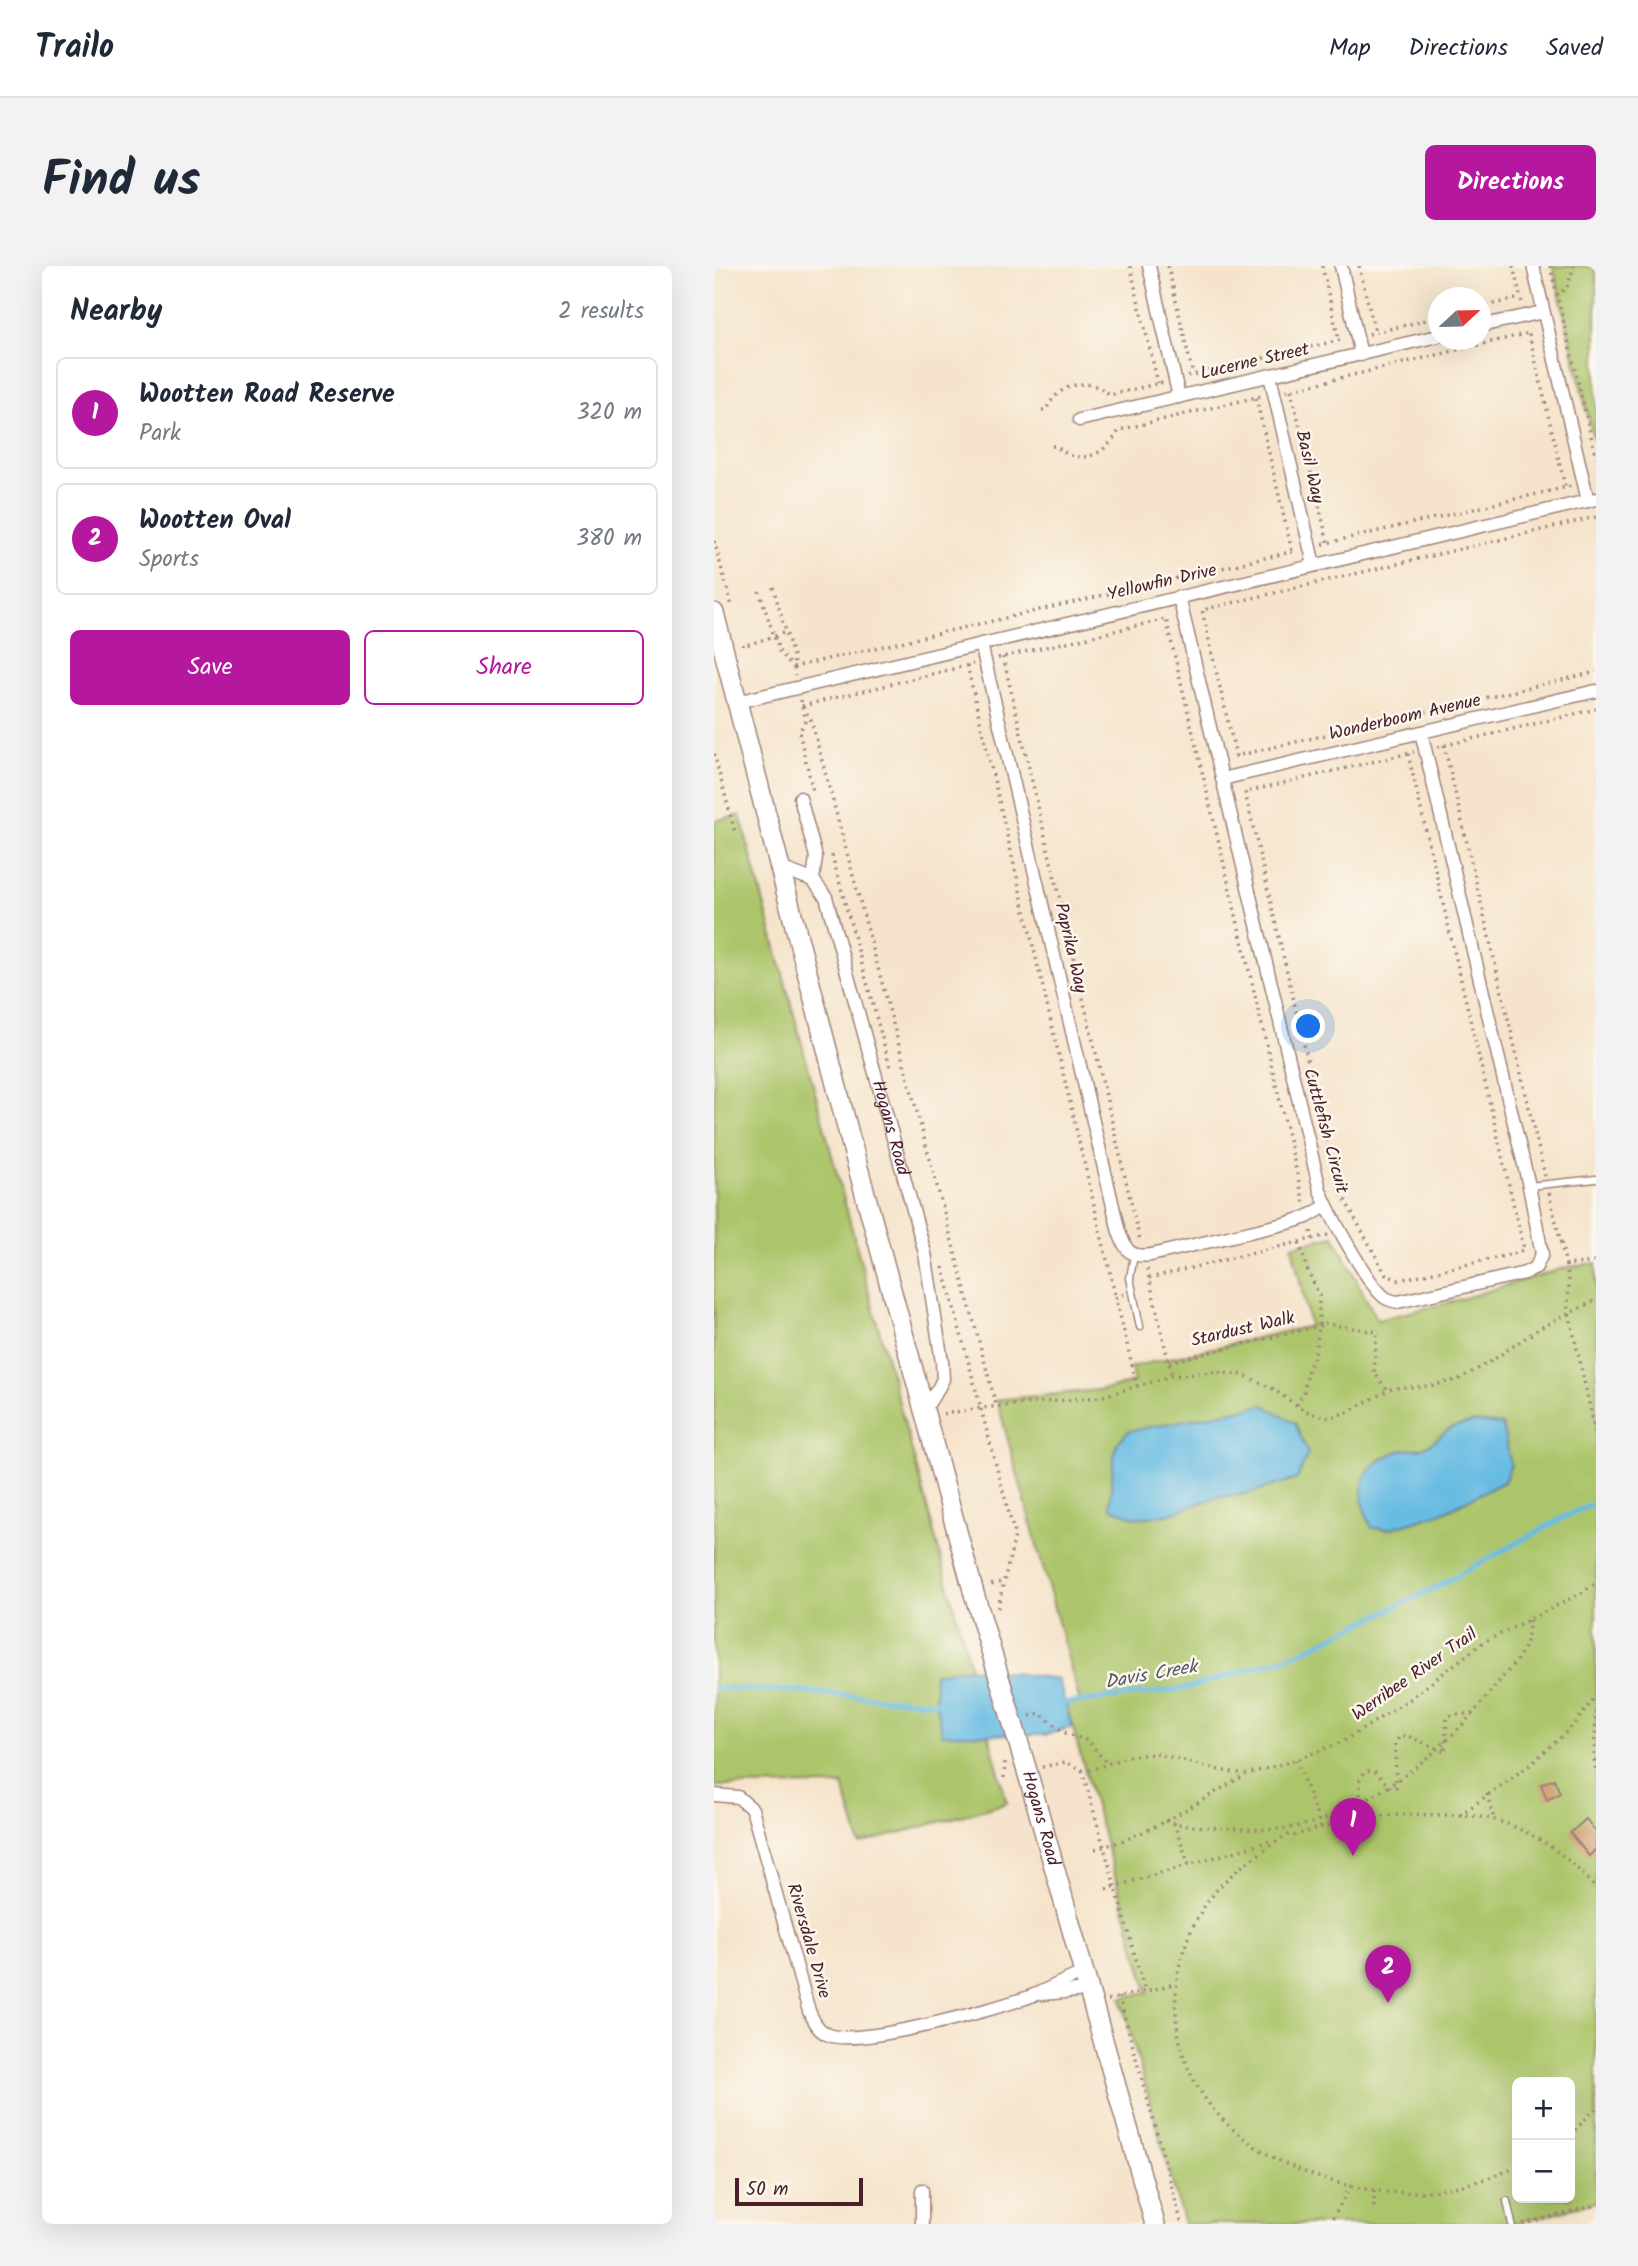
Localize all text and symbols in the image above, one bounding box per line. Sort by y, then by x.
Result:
text: Trailo [35,22,114,75]
text: Map [1329,29,1371,68]
text: Directions [1409,29,1508,68]
text: Saved [1546,29,1603,68]
text: Find us [42,143,200,221]
button: Directions [1425,145,1596,220]
north arrow [1428,287,1491,350]
text: Nearby [70,288,162,336]
text: 2 results [558,294,644,330]
street label: Lucerne Street [1198,335,1313,389]
text: Wootten Road Reserve [139,374,395,416]
text: 1 [92,395,98,431]
text: 320 m [576,395,642,431]
text: Park [139,416,181,452]
street label: Basil Way [1286,427,1332,507]
text: Wootten Oval [139,500,291,542]
text: 2 [88,521,102,557]
text: 380 m [576,521,642,557]
text: Sports [139,542,199,578]
street label: Yellowfin Drive [1104,556,1220,610]
button: Save [70,630,350,705]
button: Share [364,630,644,705]
street label: Wonderboom Avenue [1326,686,1484,750]
street label: Paprika Way [1046,900,1095,997]
your location [1291,1009,1325,1043]
street label: Cuttlefish Circuit [1294,1065,1356,1198]
street label: Hogans Road [863,1077,918,1180]
street label: Stardust Walk [1188,1304,1298,1356]
street label: Werribee River Trail [1346,1620,1484,1729]
water label: Davis Creek [1103,1652,1202,1698]
street label: Hogans Road [1013,1767,1068,1870]
pin: 1 [1330,1798,1376,1856]
street label: Riversdale Drive [778,1880,838,2002]
pin: 2 [1365,1945,1411,2003]
map controls [1512,2077,1575,2203]
button: + [1512,2077,1575,2140]
button: − [1512,2140,1575,2203]
scale bar [735,2175,863,2207]
text: 50 m [746,2175,788,2205]

